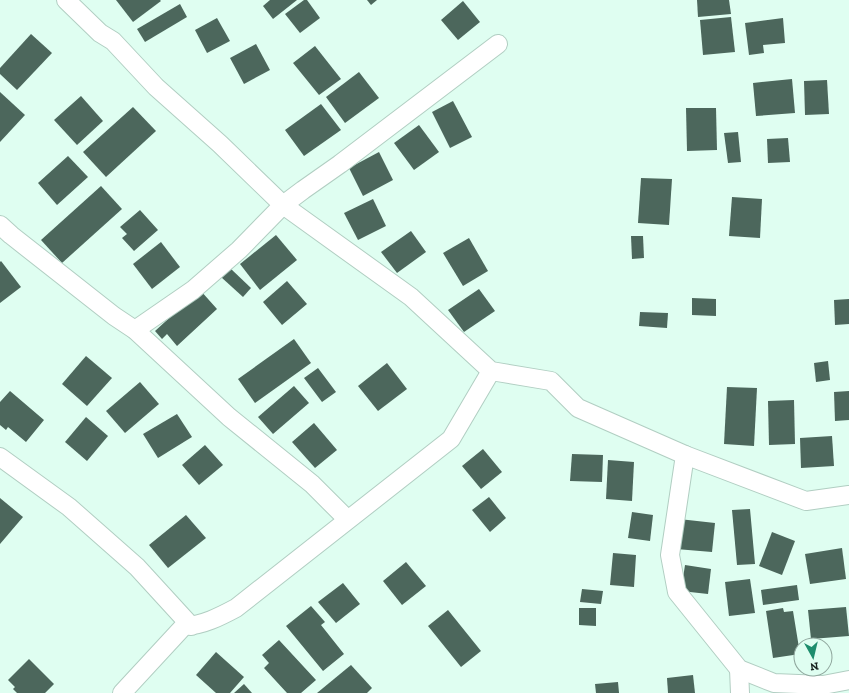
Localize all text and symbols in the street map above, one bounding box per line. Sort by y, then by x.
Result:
north arrow [793,637,833,677]
text: N [809,659,819,674]

